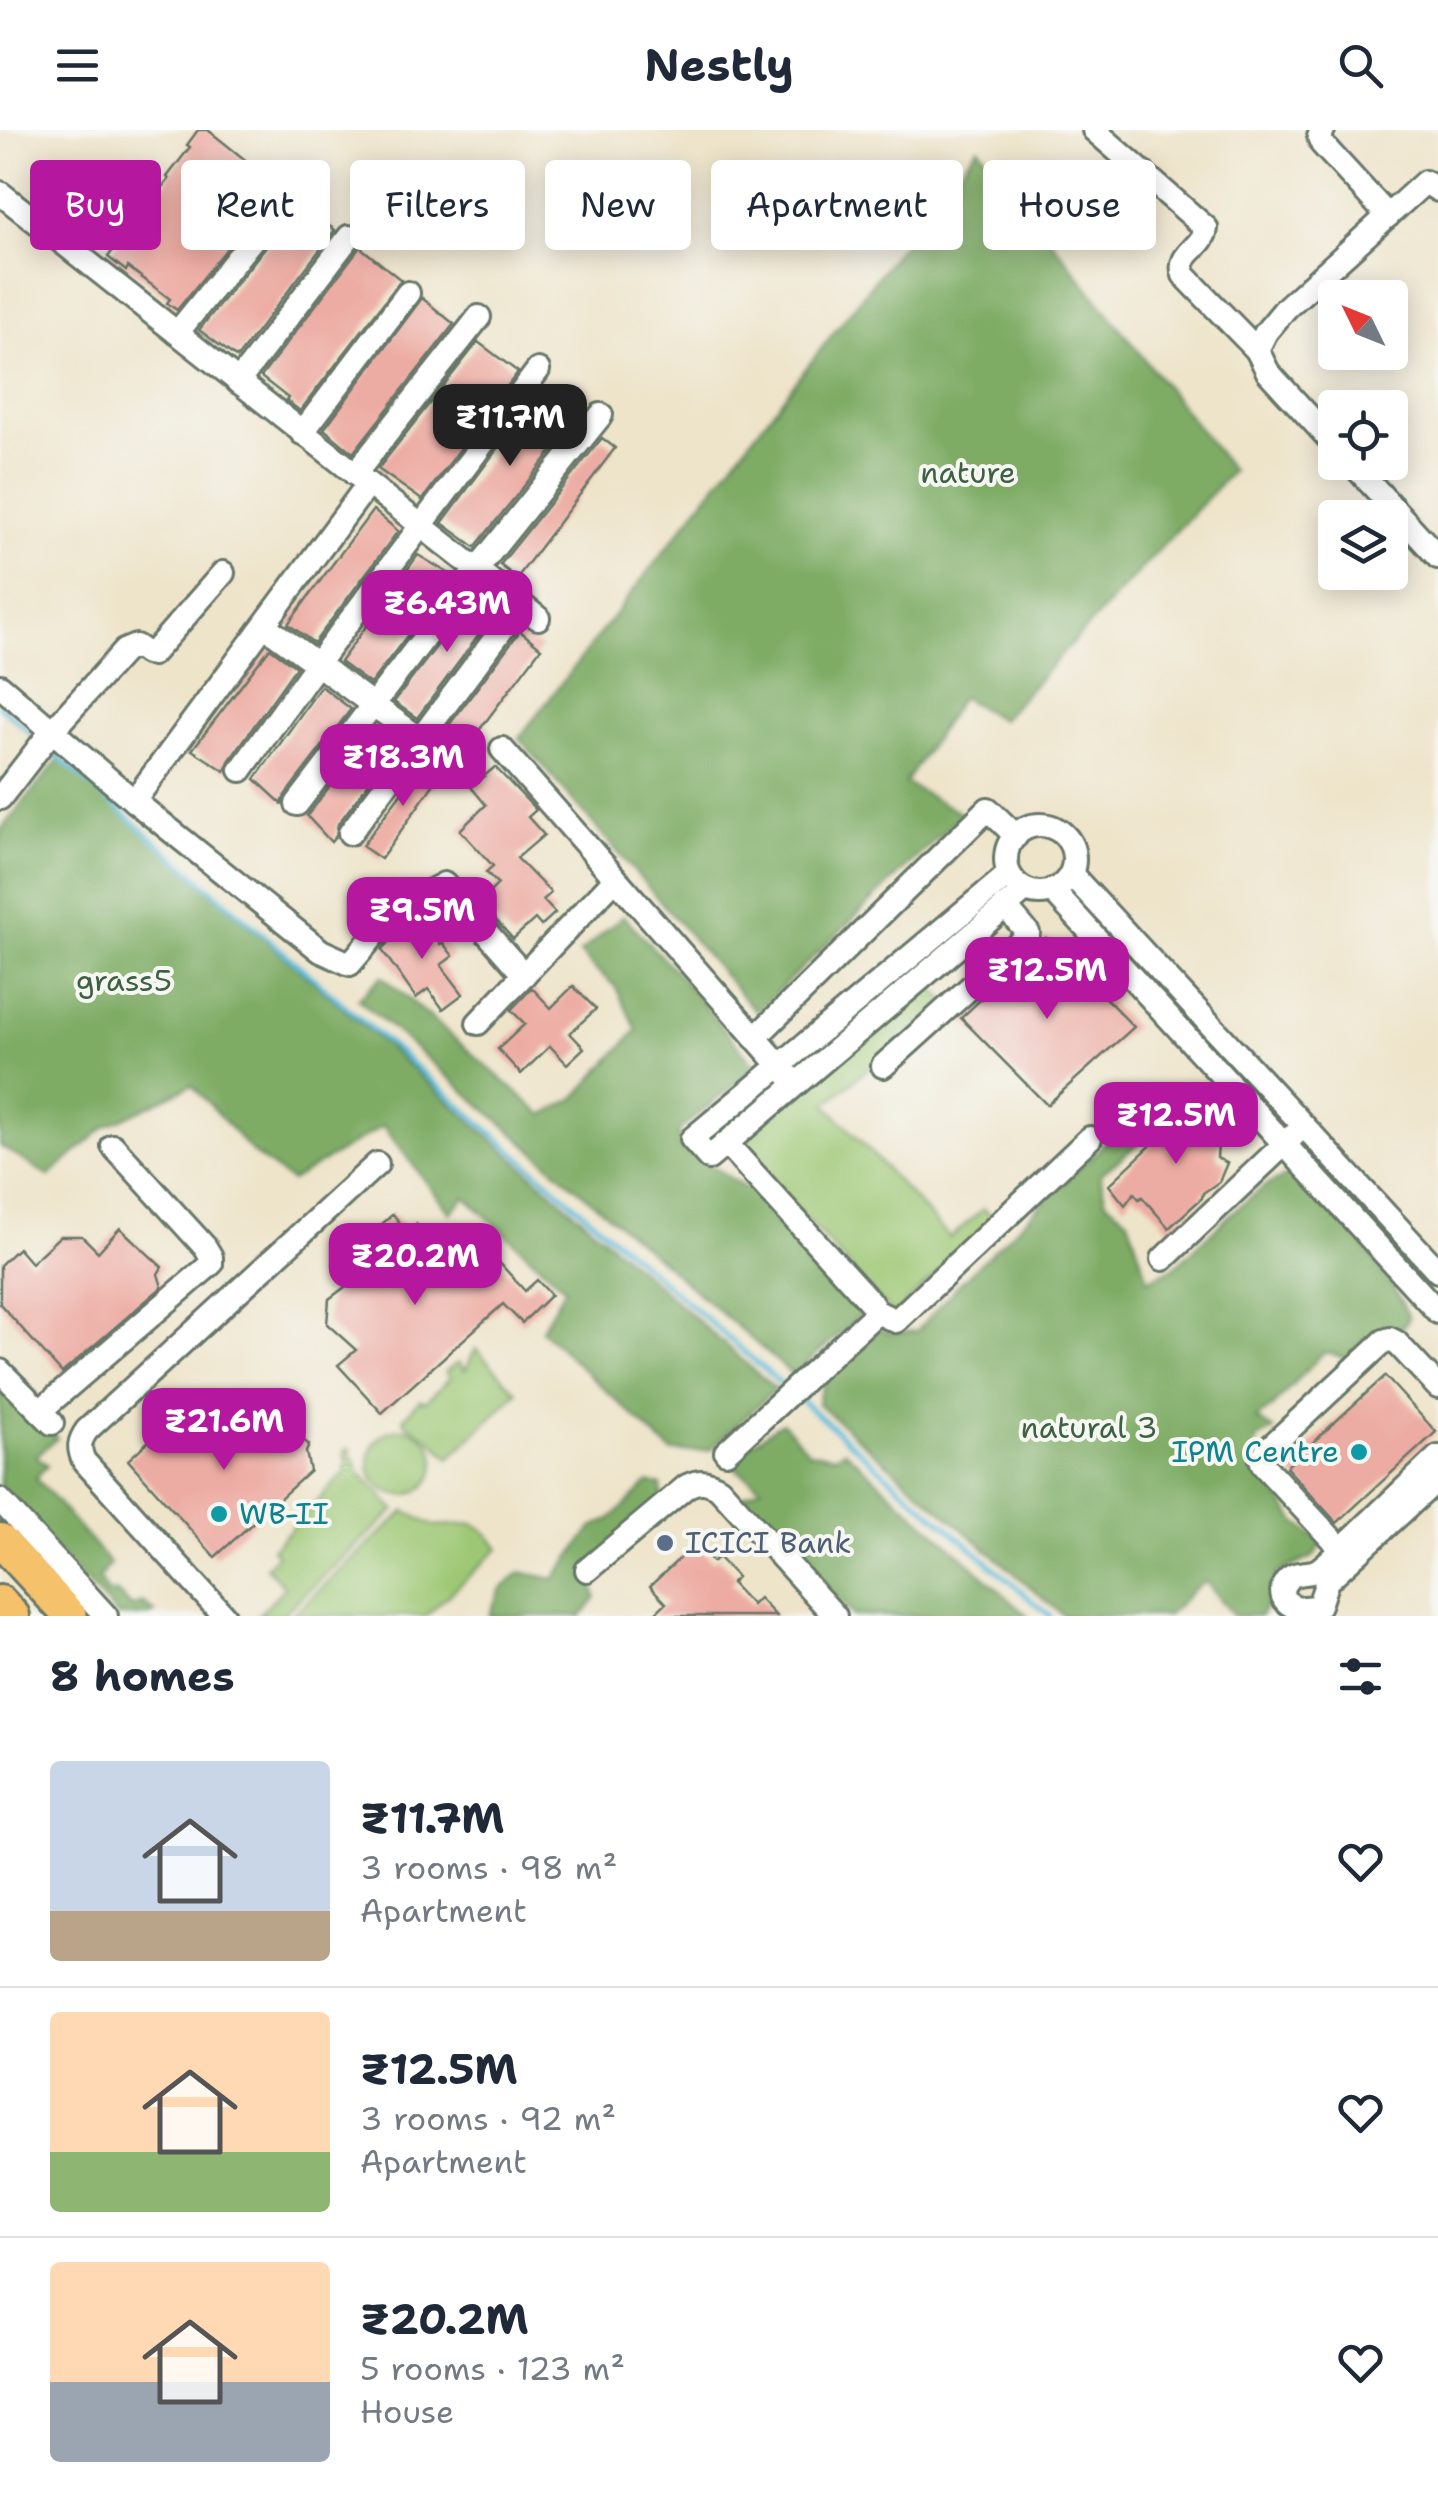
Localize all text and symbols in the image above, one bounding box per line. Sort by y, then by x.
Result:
text: Nestly [644,35,794,95]
icon: menu [50,38,105,93]
icon: search [1333,38,1388,93]
chip: Buy [30,160,161,250]
chip: Rent [181,160,330,250]
chip: Filters [350,160,525,250]
chip: New [545,160,691,250]
chip: Apartment [711,160,963,250]
chip: House [983,160,1156,250]
north arrow [1318,280,1408,370]
map controls [1318,280,1408,590]
pin: ₹11.7M [429,384,591,469]
button: locate [1318,390,1408,480]
text: ₹11.7M [455,395,565,438]
park label: nature [920,452,1016,493]
button: layers [1318,500,1408,590]
pin: ₹6.43M [366,570,528,655]
text: ₹6.43M [383,581,511,624]
pin: ₹18.3M [322,724,484,809]
text: ₹18.3M [342,735,464,778]
pin: ₹9.5M [352,877,492,962]
text: ₹9.5M [369,888,475,931]
pin: ₹12.5M [966,937,1128,1022]
text: ₹12.5M [987,948,1107,991]
park label: grass5 [76,960,172,1001]
pin: ₹12.5M [1095,1082,1257,1167]
text: ₹12.5M [1116,1093,1236,1136]
pin: ₹20.2M [334,1223,496,1308]
text: ₹20.2M [351,1234,479,1277]
pin: ₹21.6M [143,1388,305,1473]
text: ₹21.6M [164,1399,284,1442]
park label: natural 3 [1020,1407,1158,1448]
place label: IPM Centre [1172,1431,1339,1472]
marker: IPM Centre [1348,1441,1370,1463]
place label: WB-II [239,1493,329,1534]
marker: WB-II [208,1503,230,1525]
place label: ICICI Bank [685,1522,851,1563]
marker: ICICI Bank [654,1532,676,1554]
text: 8 homes [50,1648,235,1704]
icon: filters [1333,1649,1388,1704]
text: ₹11.7M [360,1790,505,1846]
icon: home [130,1801,250,1921]
icon: heart [1333,1834,1388,1889]
text: 3 rooms · 98 m² [360,1846,617,1889]
text: Apartment [360,1889,527,1932]
text: ₹12.5M [360,2041,518,2097]
icon: home [130,2052,250,2172]
icon: heart [1333,2085,1388,2140]
text: 3 rooms · 92 m² [360,2097,616,2140]
text: Apartment [360,2140,527,2183]
text: ₹20.2M [360,2291,529,2347]
icon: home [130,2302,250,2422]
icon: heart [1333,2335,1388,2390]
text: 5 rooms · 123 m² [360,2347,625,2390]
text: House [360,2390,454,2433]

